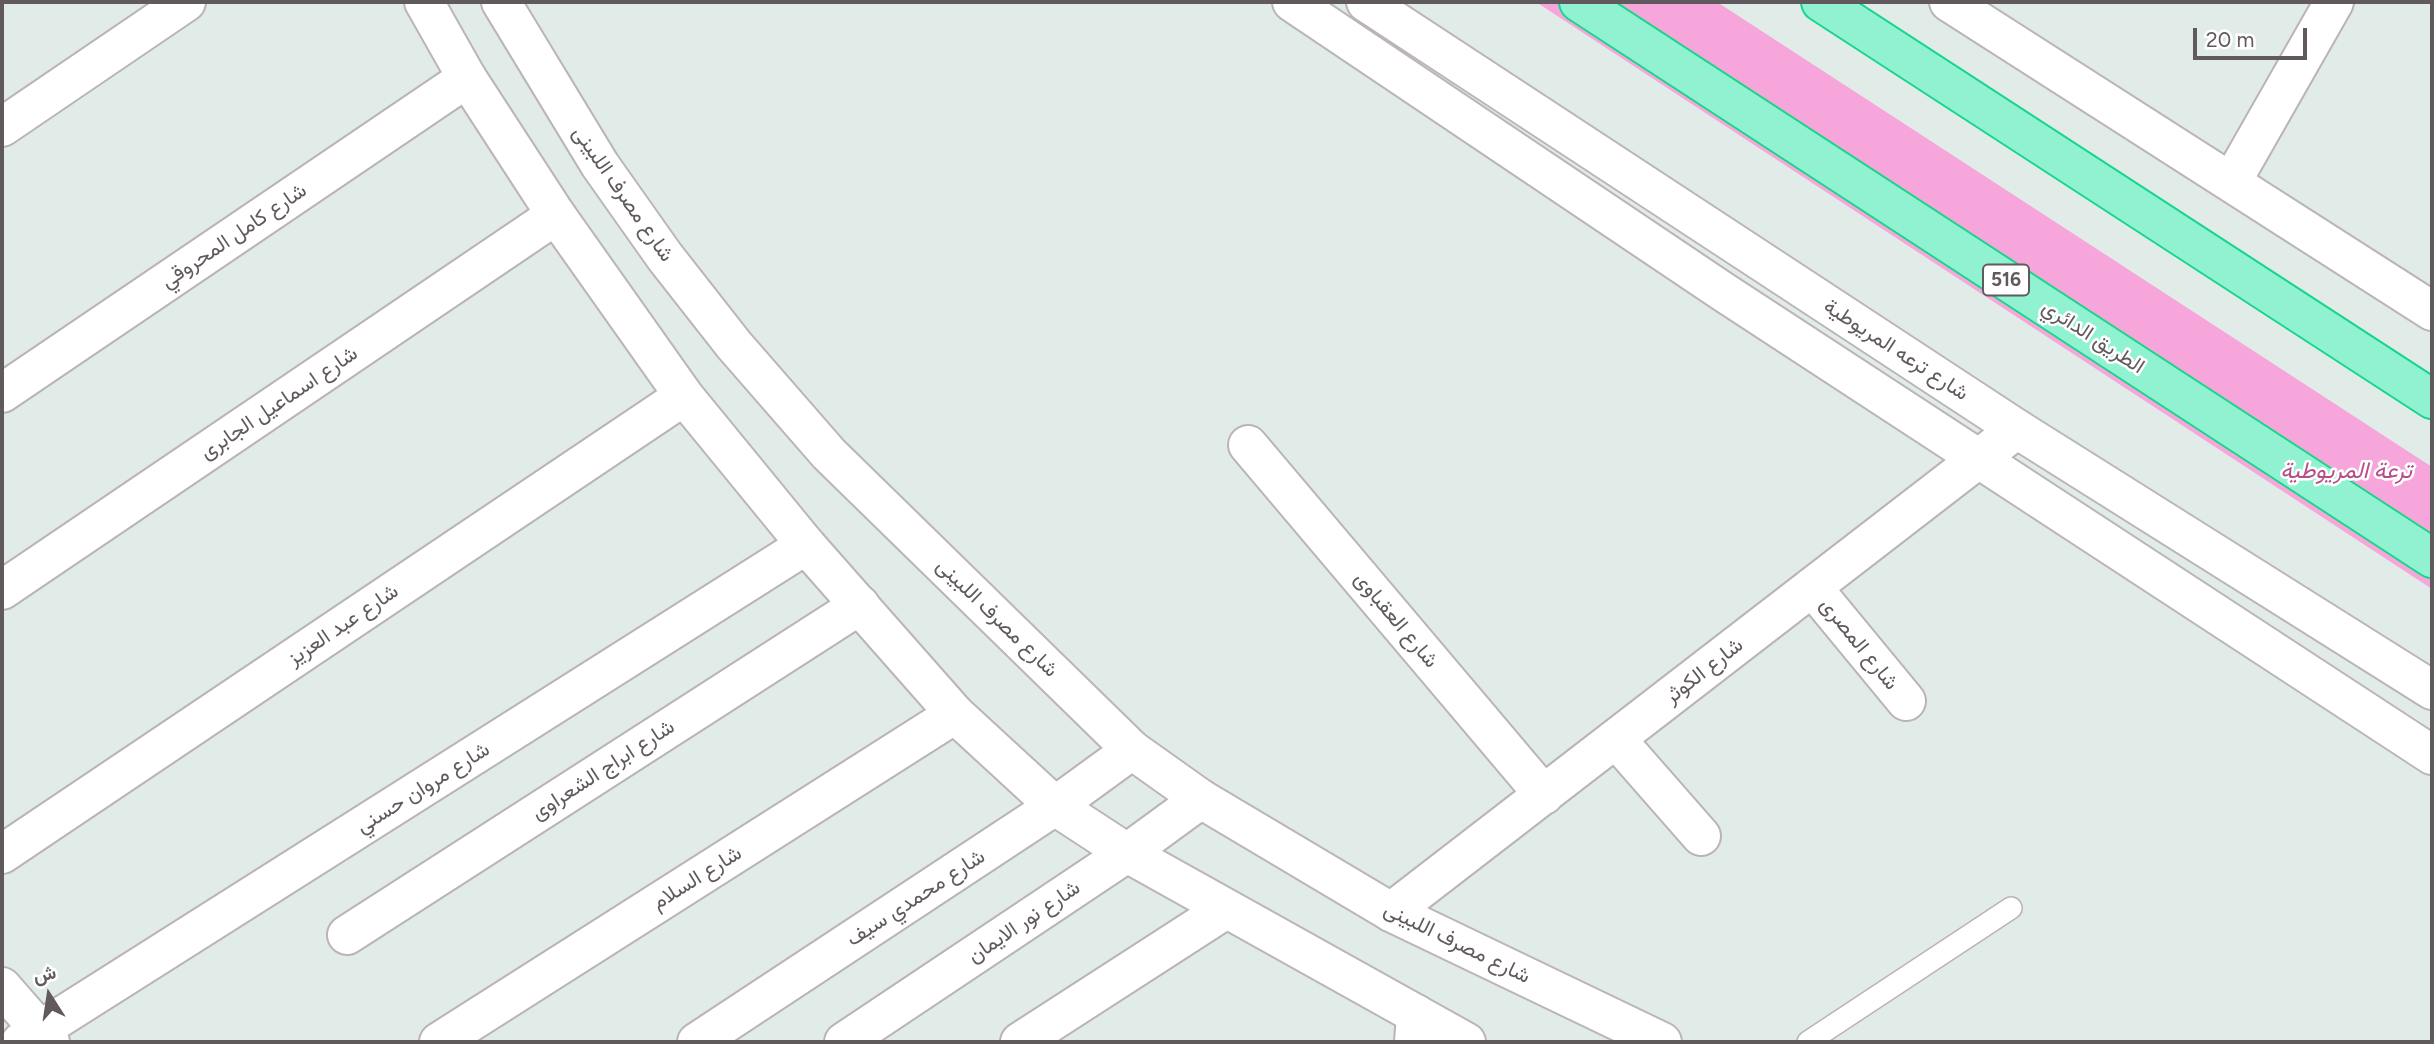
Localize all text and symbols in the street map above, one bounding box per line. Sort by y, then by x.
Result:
scale bar [2196,14,2310,58]
text: 20 m [2206,27,2254,52]
street label: شارع مصرف اللبينى [567,121,679,267]
street label: شارع كامل المحروقي [156,178,312,294]
road number: 516 [1983,264,2029,296]
street label: شارع ترعه المريوطية [1819,294,1973,406]
street label: الطريق الدائري [2037,294,2149,380]
street label: شارع اسماعيل الجابرى [195,341,363,465]
water label: ترعة المريوطية [2280,457,2412,485]
street label: شارع مصرف اللبينى [931,553,1063,683]
street label: شارع العقباوى [1349,567,1443,673]
street label: شارع عبد العزيز [283,579,403,671]
street label: شارع المصرى [1814,593,1904,695]
street label: شارع الكوثر [1660,632,1748,710]
street label: شارع ابراج الشعراوى [527,714,679,826]
street label: شارع مروان حسني [352,737,494,839]
street label: شارع السلام [647,840,747,916]
street label: شارع محمدي سيف [842,844,990,952]
street label: شارع نور الايمان [963,875,1085,969]
street label: شارع مصرف اللبينى [1380,897,1534,989]
north arrow [14,960,84,1030]
text: ش [31,960,58,988]

